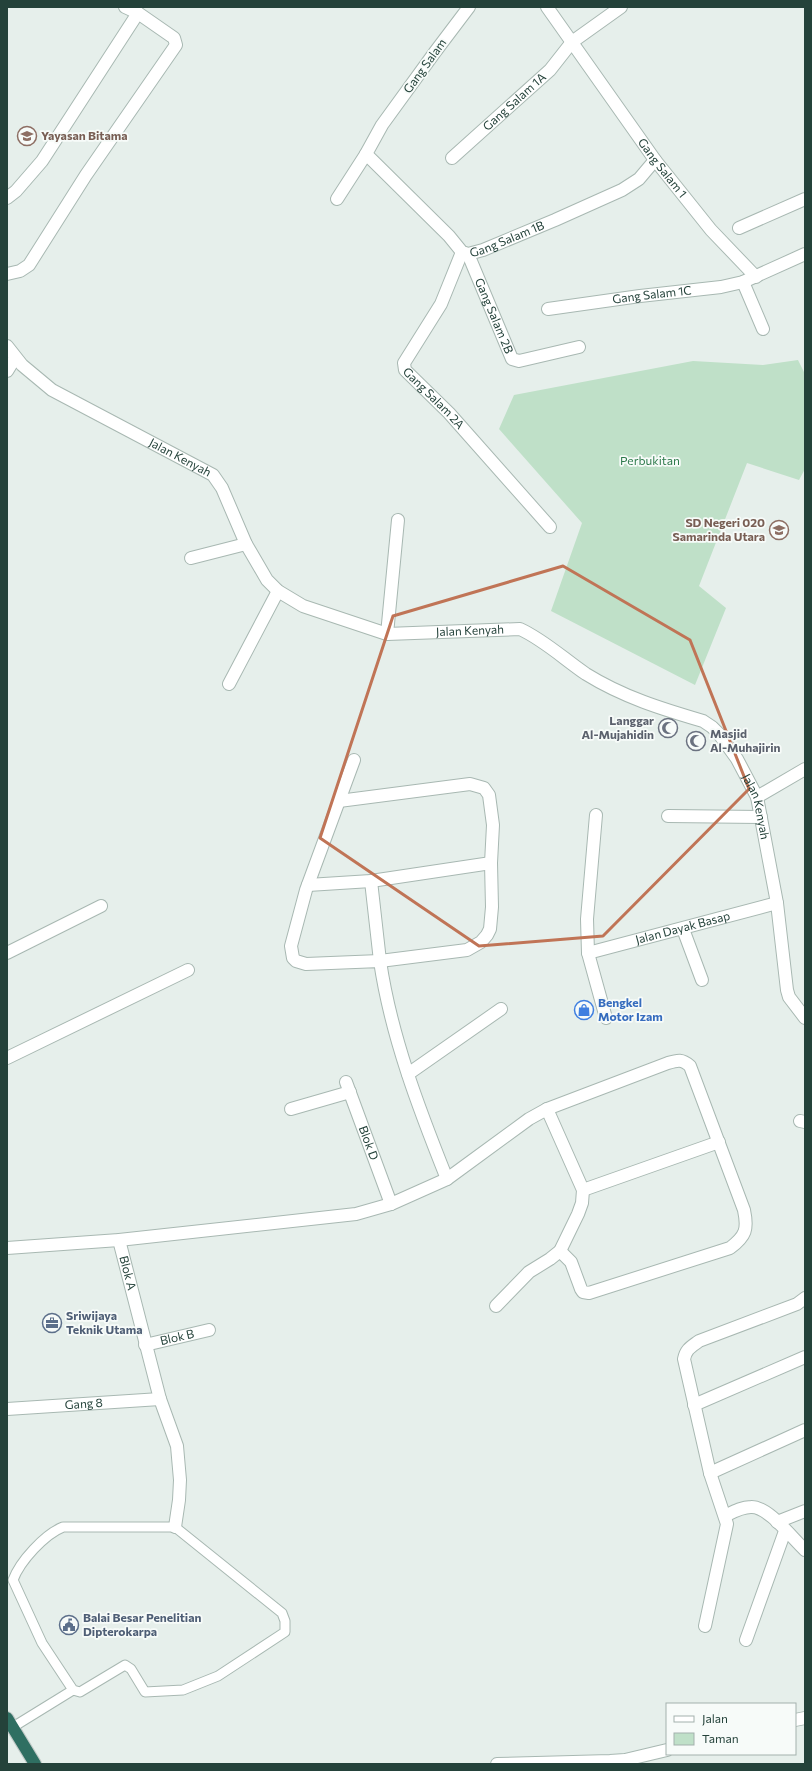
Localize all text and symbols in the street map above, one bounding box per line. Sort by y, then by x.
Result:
street label: Gang Salam [400,35,449,95]
street label: Gang Salam 1A [480,69,548,133]
school or university icon: Yayasan Bitama [16,125,38,147]
place label: Yayasan Bitama [41,128,128,142]
street label: Gang Salam 1 [636,135,690,200]
street label: Gang Salam 1B [468,217,546,259]
street label: Gang Salam 2B [473,276,517,356]
street label: Gang Salam 1C [611,282,692,306]
street label: Gang Salam 2A [401,364,468,431]
street label: Jalan Kenyah [147,435,214,479]
park label: Perbukitan [620,453,680,467]
place label: SD Negeri 020 Samarinda Utara [673,515,765,543]
school or university icon: SD Negeri 020 Samarinda Utara [768,519,790,541]
street label: Jalan Kenyah [436,622,504,639]
place label: Langgar Al-Mujahidin [581,713,654,741]
mosque icon: Langgar Al-Mujahidin [657,717,679,739]
place label: Masjid Al-Muhajirin [710,726,780,754]
mosque icon: Masjid Al-Muhajirin [685,730,707,752]
street label: Jalan Kenyah [739,771,773,840]
street label: Jalan Dayak Basap [634,908,731,947]
place label: Bengkel Motor Izam [598,995,663,1023]
shop icon: Bengkel Motor Izam [573,999,595,1021]
street label: Blok D [357,1123,382,1162]
street label: Blok A [117,1254,140,1291]
place label: Sriwijaya Teknik Utama [66,1308,142,1336]
office icon: Sriwijaya Teknik Utama [41,1312,63,1334]
street label: Blok B [158,1326,196,1347]
street label: Gang 8 [64,1395,103,1411]
place label: Balai Besar Penelitian Dipterokarpa [83,1610,201,1638]
public building icon: Balai Besar Penelitian Dipterokarpa [58,1614,80,1636]
legend [666,1703,796,1755]
text: Jalan [702,1711,728,1726]
text: Taman [702,1731,739,1745]

